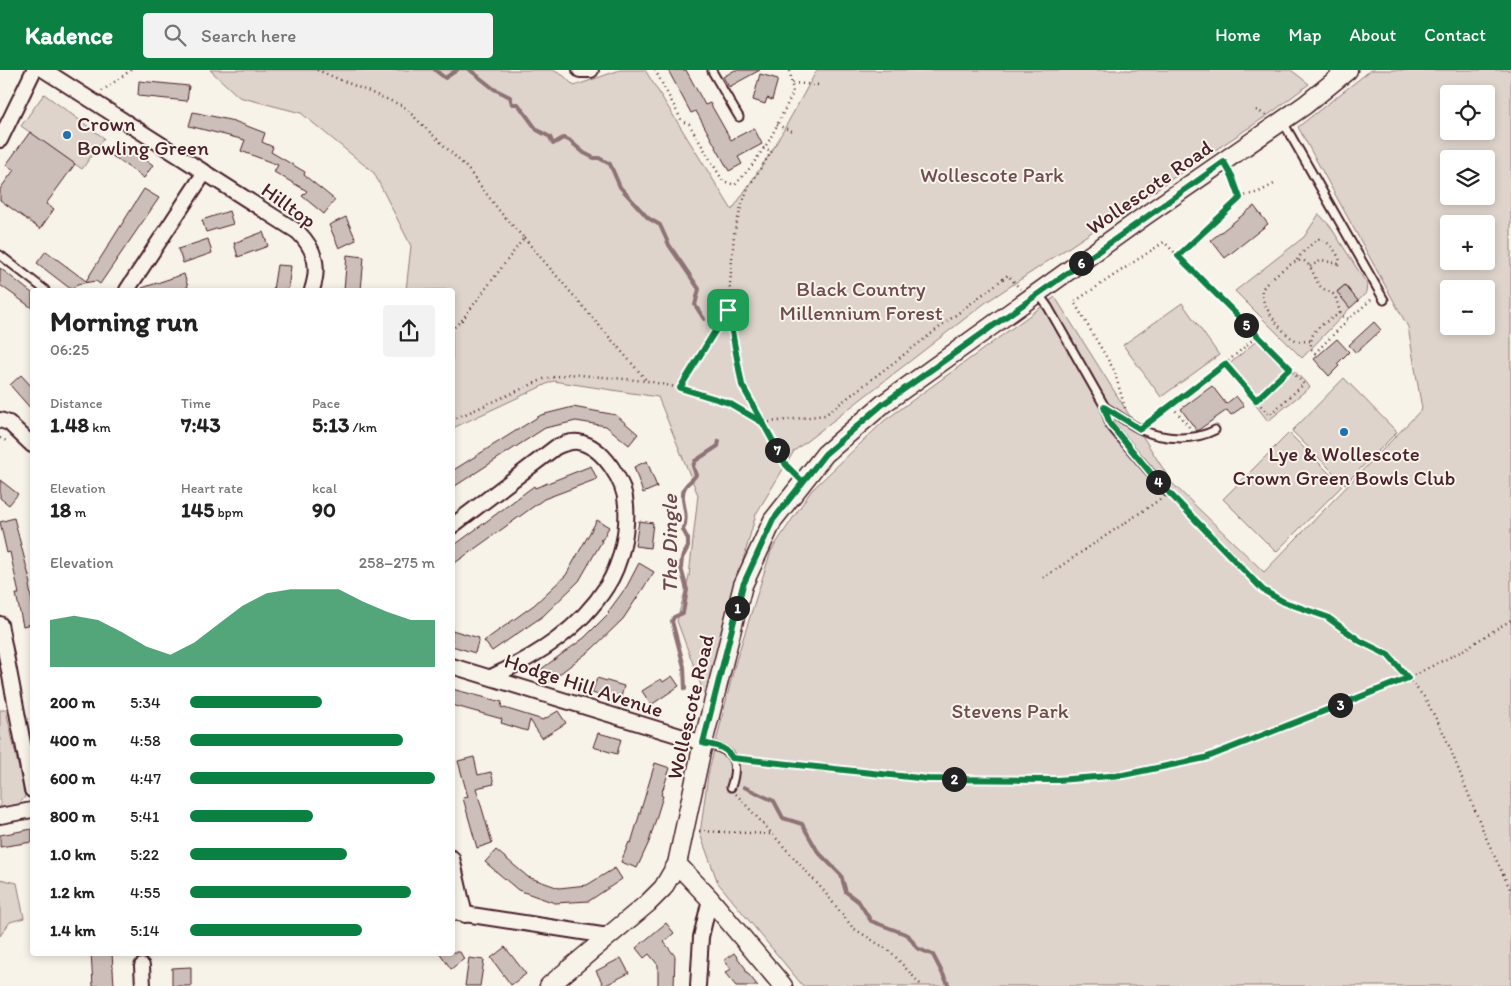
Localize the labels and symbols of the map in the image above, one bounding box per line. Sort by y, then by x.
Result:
place label: Crown Bowling Green [77,111,209,160]
marker: Crown Bowling Green [61,129,73,141]
street label: Wollescote Road [1081,134,1217,240]
park label: Wollescote Park [920,162,1064,187]
street label: Hilltop [257,177,321,233]
pin: 6 [1068,250,1094,276]
park label: Black Country Millennium Forest [779,276,943,325]
pin [707,289,749,331]
pin: 5 [1234,312,1258,338]
marker: Lye & Wollescote Crown Green Bowls Club [1338,426,1350,438]
pin: 7 [764,438,790,462]
place label: Lye & Wollescote Crown Green Bowls Club [1233,441,1456,490]
pin: 4 [1146,470,1170,494]
water label: The Dingle [656,493,683,594]
pin: 1 [724,596,750,620]
street label: Wollescote Road [661,631,719,782]
street label: Hodge Hill Avenue [501,648,667,722]
pin: 3 [1328,692,1352,718]
park label: Stevens Park [951,698,1069,723]
pin: 2 [942,766,966,792]

